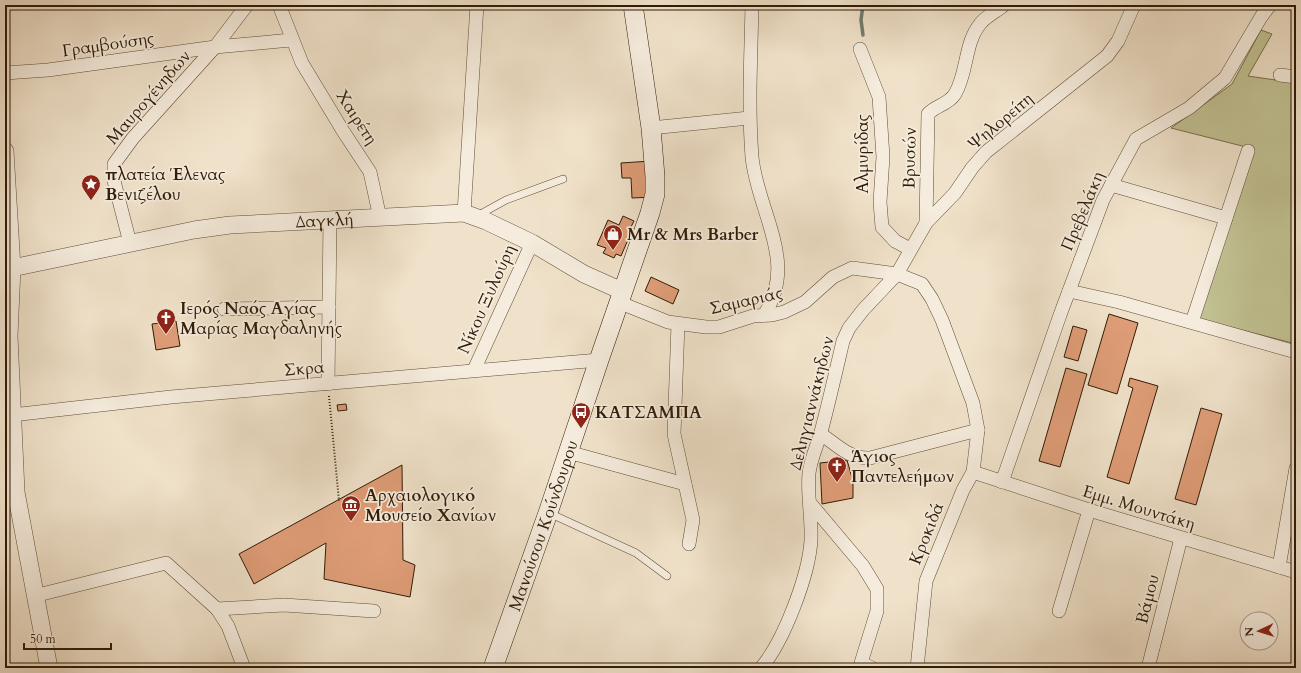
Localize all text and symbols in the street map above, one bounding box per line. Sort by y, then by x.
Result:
street label: Γραμβούσης [61,27,156,62]
street label: Μαυρογένηδων [101,45,196,150]
street label: Χαιρέτη [330,85,383,149]
street label: Ψηλορείτη [963,87,1038,155]
street label: Αλμυρίδας [851,114,874,194]
street label: Βρυσών [897,127,922,189]
place label: πλατεία Έλενας Βενιζέλου [105,163,225,206]
street label: Πρεβελάκη [1055,168,1109,254]
place icon: πλατεία Έλενας Βενιζέλου [80,173,102,201]
street label: Δαγκλή [295,208,354,234]
shop icon: Mr & Mrs Barber [602,223,624,251]
place label: Mr & Mrs Barber [627,223,758,246]
street label: Νίκου Ξυλούρη [452,241,521,358]
street label: Σαμαριάς [707,281,785,320]
place label: Ιερός Ναός Αγίας Μαρίας Μαγδαληνής [180,297,342,340]
church icon: Ιερός Ναός Αγίας Μαρίας Μαγδαληνής [155,307,177,335]
street label: Δεληγιαννάκηδων [784,334,839,472]
street label: Σκρα [283,355,325,382]
bus stop icon: ΚΑΤΣΑΜΠΑ [570,401,592,429]
place label: ΚΑΤΣΑΜΠΑ [595,401,702,424]
street label: Μανούσου Κούνδουρου [503,437,583,614]
place label: Άγιος Παντελεήμων [850,445,954,488]
church icon: Άγιος Παντελεήμων [826,455,848,483]
street label: Εμμ. Μουντάκη [1080,479,1198,536]
place label: Αρχαιολογικό Μουσείο Χανίων [365,484,496,527]
museum icon: Αρχαιολογικό Μουσείο Χανίων [340,494,362,522]
street label: Κροκιδά [903,498,949,568]
street label: Βάμου [1130,572,1165,626]
north arrow [1239,611,1279,651]
scale bar [24,625,111,651]
text: N [1242,626,1257,637]
text: 50 m [30,631,57,647]

